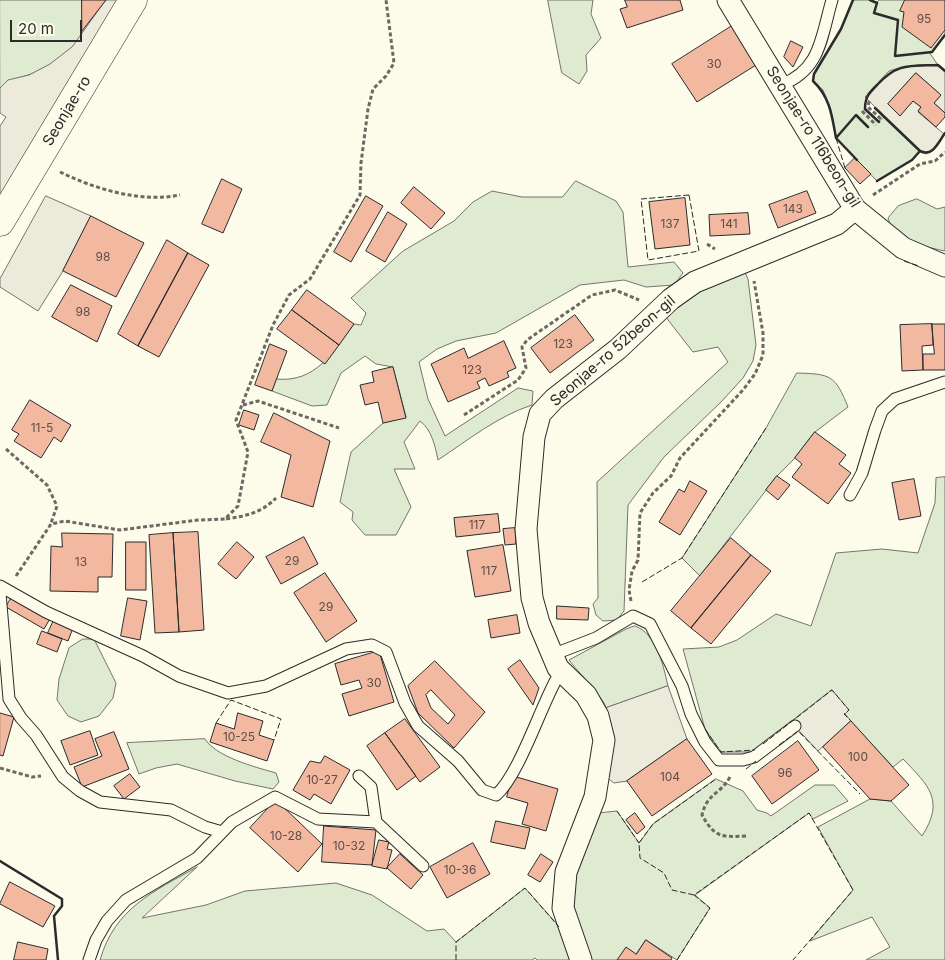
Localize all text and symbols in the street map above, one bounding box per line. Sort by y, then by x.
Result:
scale bar [12,10,85,42]
house number: 95 [917,12,931,26]
text: 20 m [18,19,54,38]
house number: 30 [707,57,721,71]
street label: Seonjae-ro 116beon-gil [762,63,864,211]
street label: Seonjae-ro [39,73,95,149]
house number: 143 [783,202,803,216]
house number: 137 [660,217,680,231]
house number: 141 [720,217,738,231]
house number: 98 [96,250,110,264]
street label: Seonjae-ro 52beon-gil [547,292,679,410]
house number: 98 [76,305,90,319]
house number: 123 [553,337,573,351]
house number: 123 [462,363,482,377]
house number: 11-5 [31,421,53,435]
house number: 117 [469,518,485,532]
house number: 29 [285,554,299,568]
house number: 13 [75,555,87,569]
house number: 117 [481,564,497,578]
house number: 29 [319,600,333,614]
house number: 30 [367,676,381,690]
house number: 10-25 [223,730,255,744]
house number: 100 [848,750,868,764]
house number: 96 [778,766,792,780]
house number: 104 [660,770,680,784]
house number: 10-27 [306,773,338,787]
house number: 10-28 [270,829,302,843]
house number: 10-32 [333,839,365,853]
house number: 10-36 [444,863,476,877]

